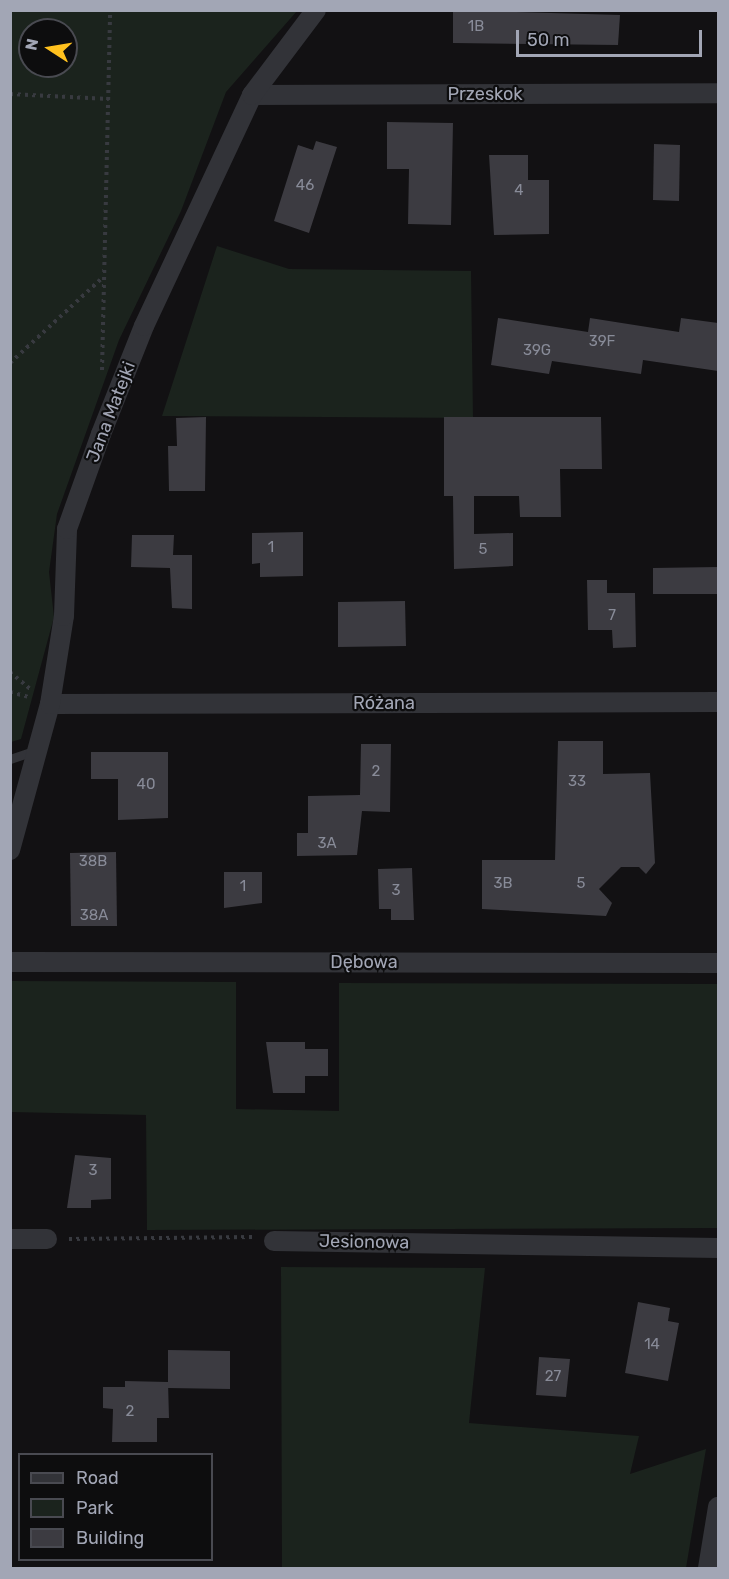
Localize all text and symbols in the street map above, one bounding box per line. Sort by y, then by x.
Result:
north arrow [18,18,78,78]
house number: 1B [468,18,484,36]
scale bar [519,18,705,56]
text: 50 m [527,29,570,51]
text: N [21,37,42,52]
street label: Przeskok [447,83,523,105]
house number: 46 [296,177,314,195]
house number: 4 [514,182,524,200]
house number: 39F [589,333,615,351]
house number: 39G [523,342,551,360]
street label: Jana Matejki [82,359,140,465]
house number: 1 [268,539,274,557]
house number: 5 [479,541,487,559]
house number: 7 [608,607,616,625]
street label: Różana [353,692,415,714]
house number: 2 [372,763,380,781]
house number: 33 [568,773,586,791]
house number: 40 [137,776,155,794]
house number: 3A [317,835,337,853]
house number: 38B [79,853,107,871]
house number: 3B [493,875,513,893]
house number: 5 [577,875,585,893]
house number: 1 [240,878,246,896]
house number: 3 [391,882,401,900]
house number: 38A [80,907,108,925]
street label: Dębowa [330,951,398,973]
house number: 3 [88,1162,98,1180]
street label: Jesionowa [319,1230,409,1254]
house number: 14 [644,1336,660,1354]
house number: 27 [545,1368,561,1386]
house number: 2 [126,1403,134,1421]
legend [18,1453,213,1561]
text: Road [76,1467,119,1489]
text: Park [76,1497,113,1519]
text: Building [76,1527,144,1549]

